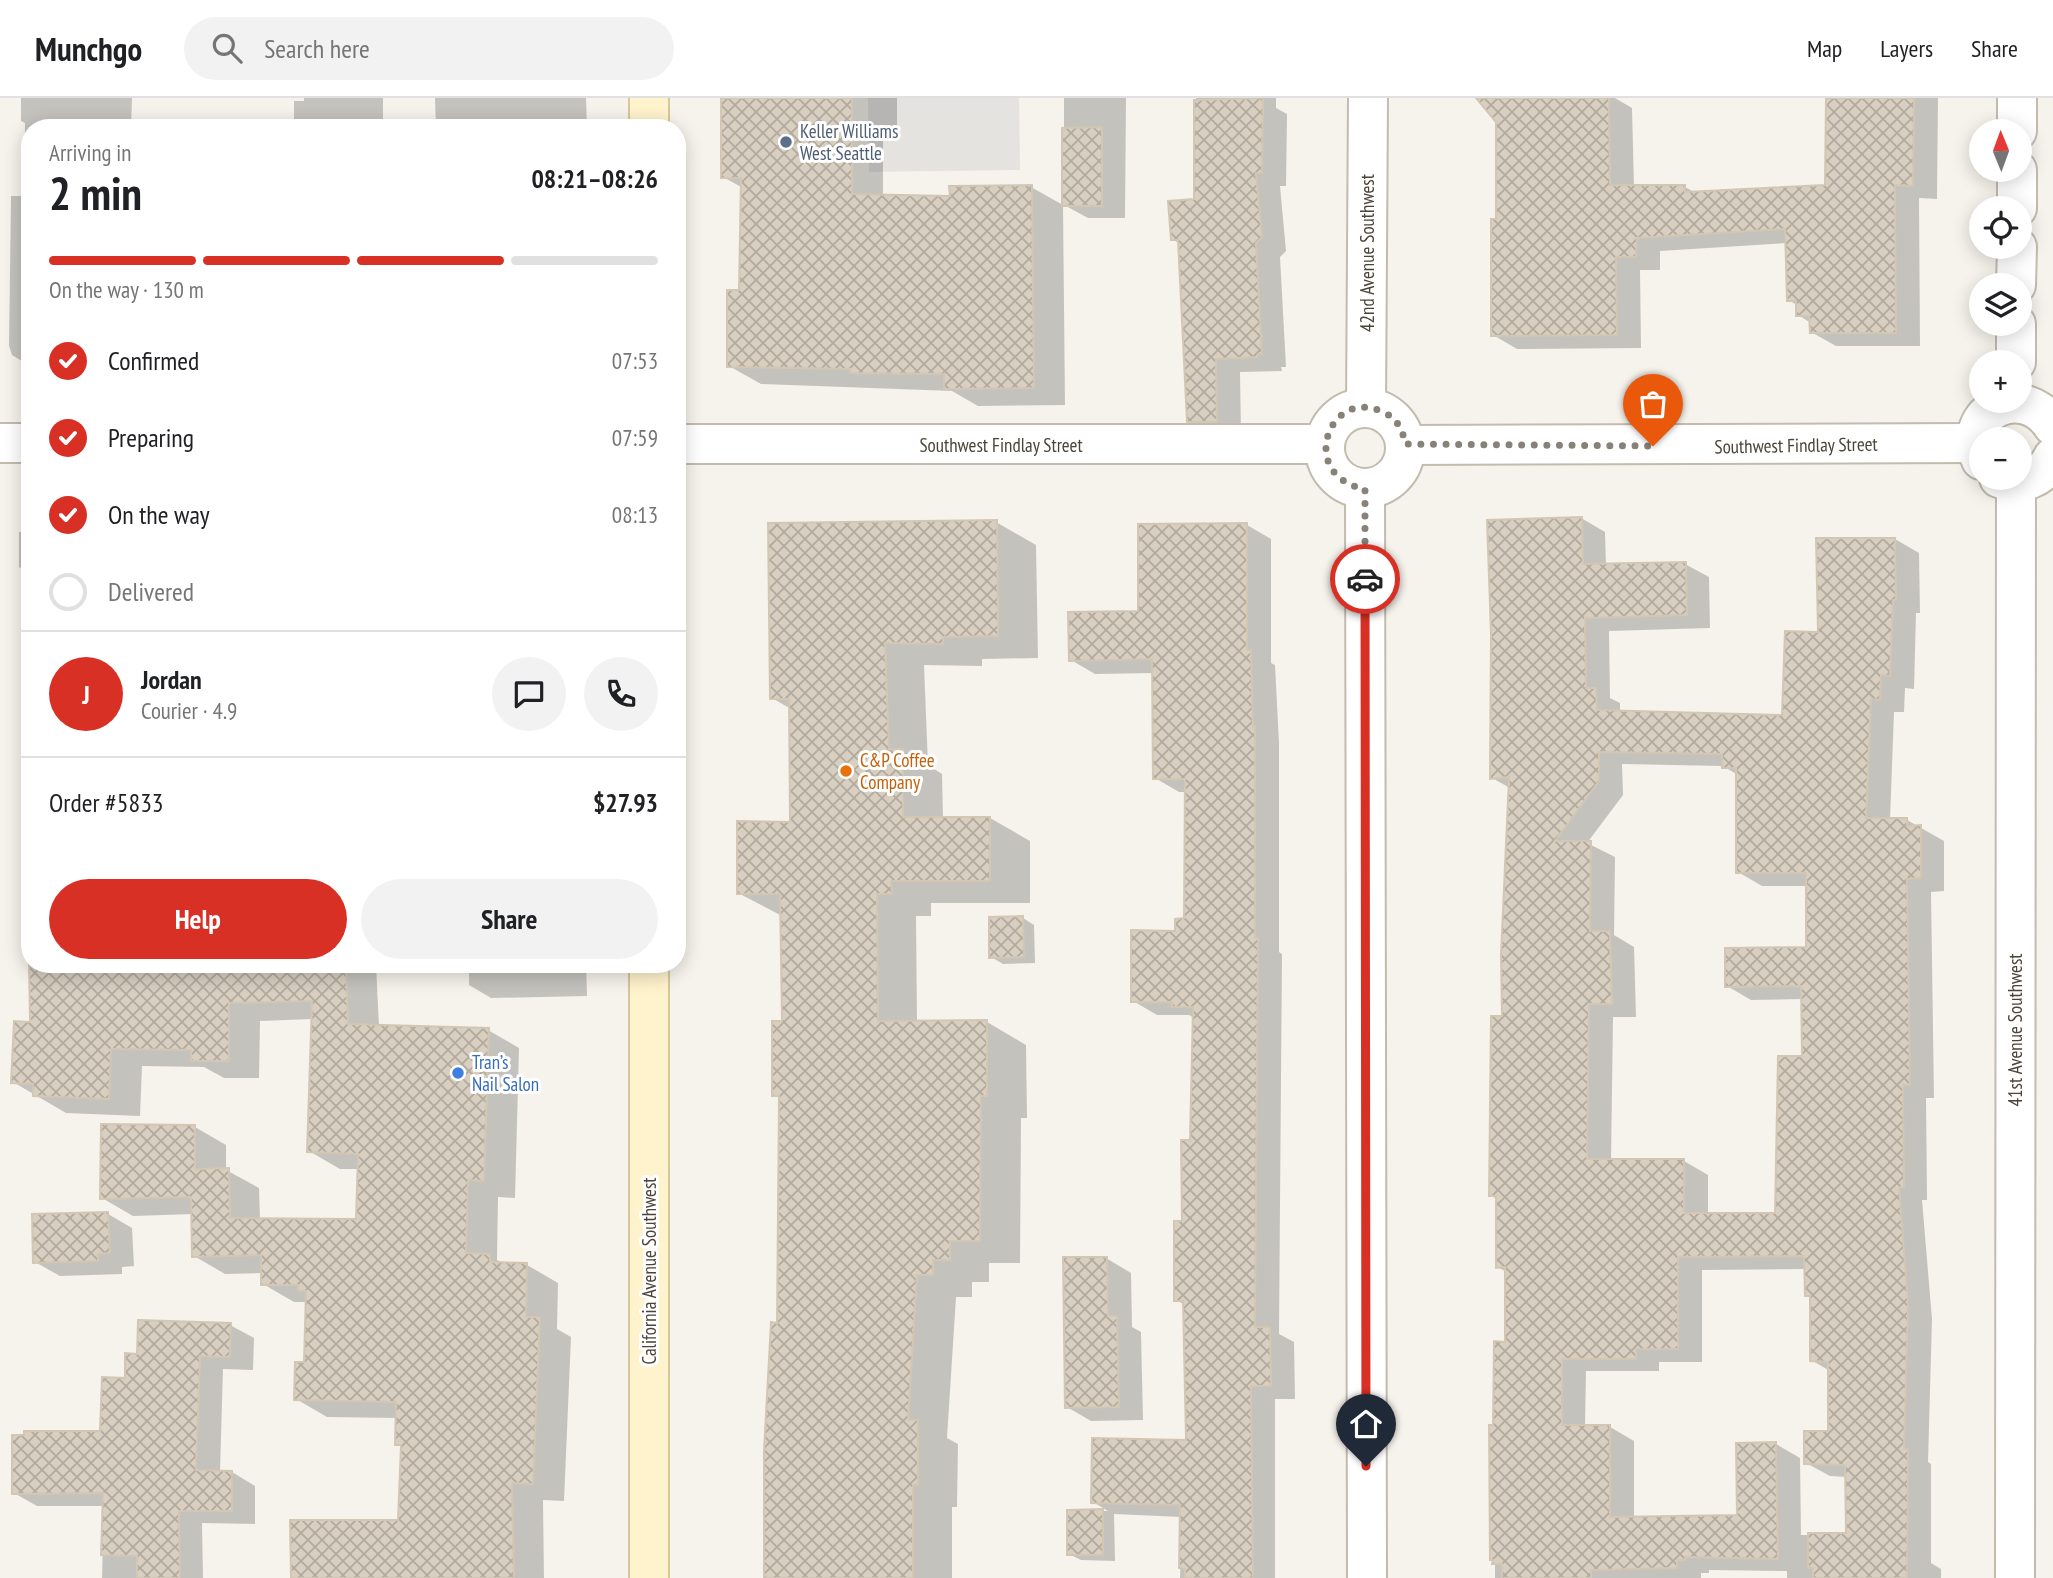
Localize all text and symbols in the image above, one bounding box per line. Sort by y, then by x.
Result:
search box [184,17,674,80]
text: Munchgo [35,27,142,70]
icon: search [208,29,246,67]
text: Search here [264,32,370,65]
text: Map [1807,33,1842,64]
text: Layers [1880,33,1933,64]
text: Share [1971,33,2018,64]
place label: Keller Williams West Seattle [800,119,898,165]
north arrow [1969,119,2032,182]
map controls [1969,119,2032,490]
marker: Keller Williams West Seattle [778,134,794,150]
text: Arriving in [49,138,131,167]
text: 08:21–08:26 [531,162,658,195]
text: 2 min [49,163,142,223]
street label: 42nd Avenue Southwest [1355,173,1379,332]
button: locate [1969,196,2032,259]
button: layers [1969,273,2032,336]
text: On the way · 130 m [49,275,204,304]
icon: check [49,342,87,380]
text: Confirmed [108,344,199,377]
text: 07:53 [612,346,658,375]
button: + [1969,350,2032,413]
pin [1623,374,1683,446]
icon: bag [1634,385,1672,423]
icon: check [49,419,87,457]
text: Preparing [108,421,194,454]
text: 07:59 [612,423,658,452]
button: − [1969,427,2032,490]
street label: Southwest Findlay Street [1714,432,1879,458]
street label: Southwest Findlay Street [919,433,1083,457]
icon: check [49,496,87,534]
text: On the way [108,498,210,531]
text: 08:13 [612,500,658,529]
courier [1330,544,1400,614]
icon: car [1346,560,1384,598]
text: Delivered [108,575,194,608]
button: chat [492,657,566,731]
button: phone [584,657,658,731]
text: Jordan [141,663,202,696]
text: J [82,678,90,711]
text: Courier · 4.9 [141,696,237,725]
place label: C&P Coffee Company [860,748,935,794]
marker: C&P Coffee Company [838,763,854,779]
text: Order #5833 [49,786,164,819]
text: $27.93 [593,786,658,819]
button: Help [49,879,347,959]
button: Share [361,879,658,959]
street label: 41st Avenue Southwest [2003,953,2027,1107]
place label: Tran’s Nail Salon [472,1050,539,1096]
marker: Tran’s Nail Salon [450,1065,466,1081]
street label: California Avenue Southwest [637,1177,661,1365]
pin [1336,1394,1396,1466]
icon: home [1347,1405,1385,1443]

